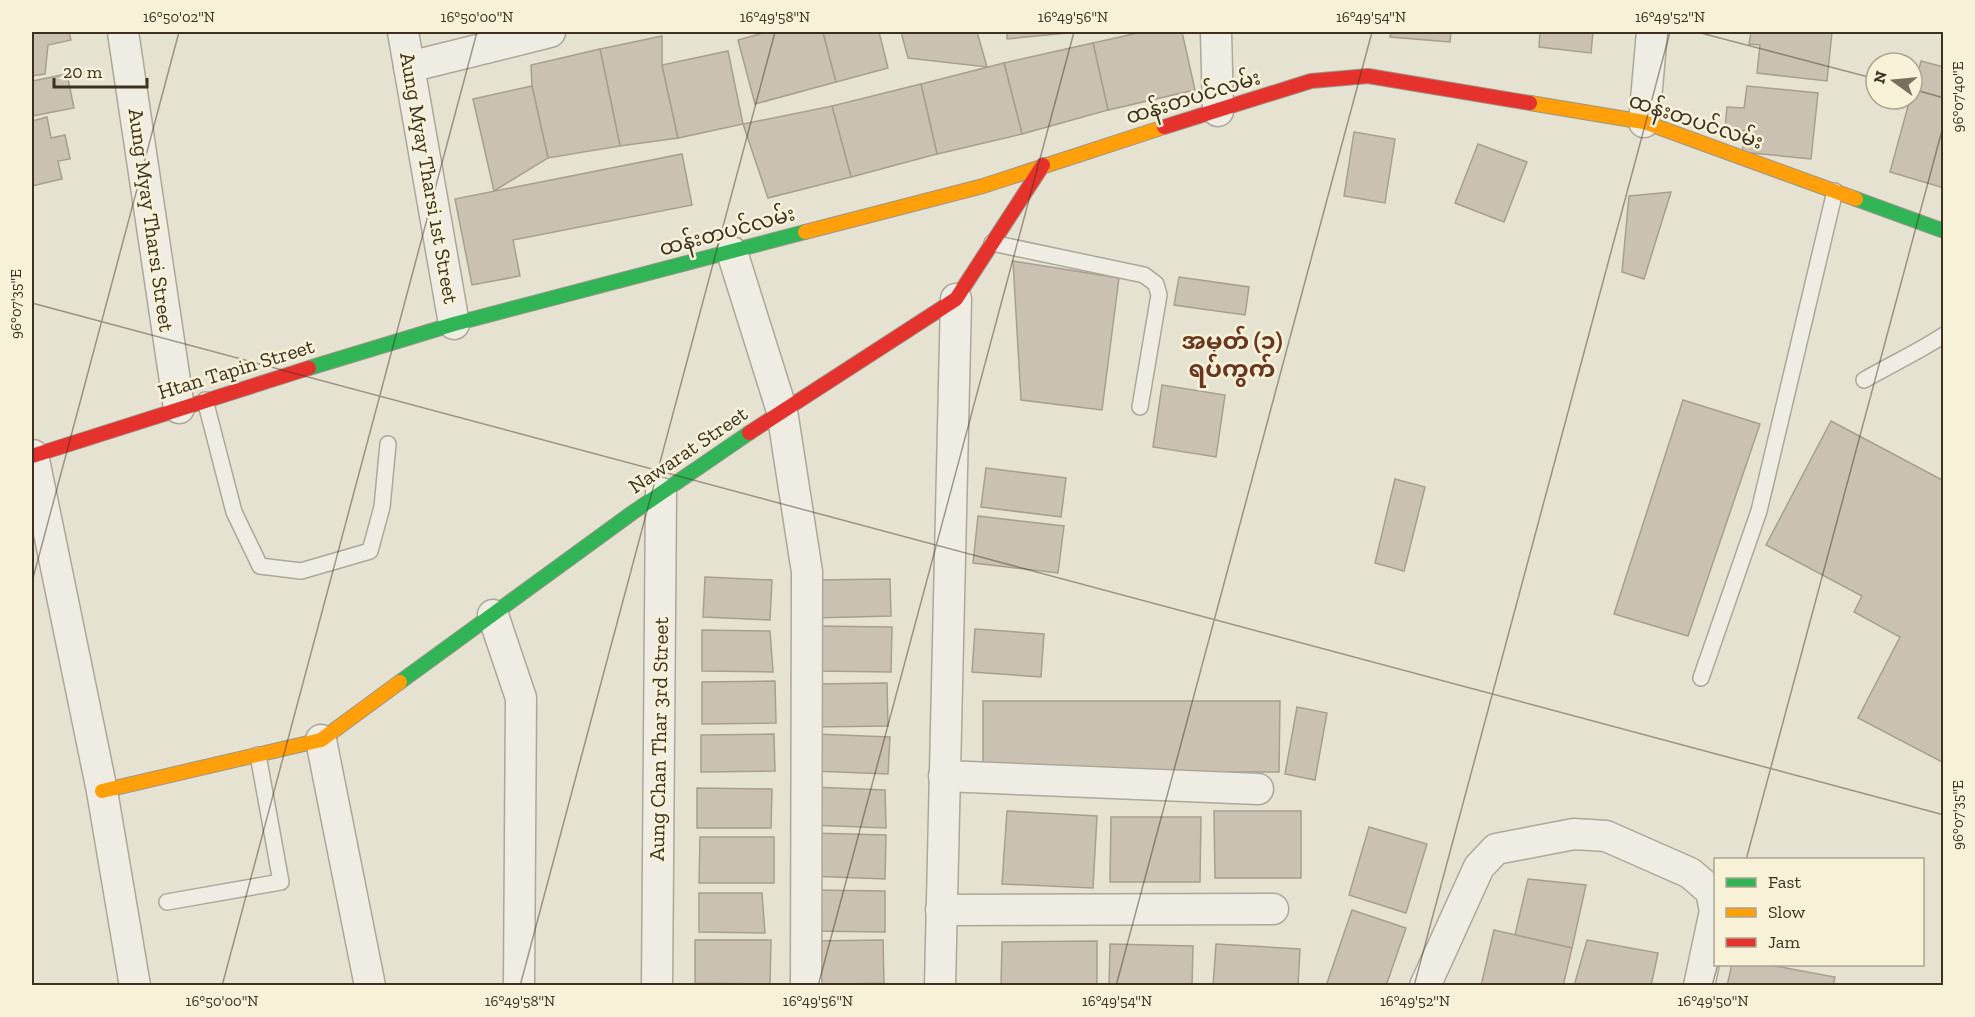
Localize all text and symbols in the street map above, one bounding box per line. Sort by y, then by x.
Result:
text: 16°50'02"N [143,8,215,26]
text: 16°50'00"N [441,8,513,26]
text: 16°49'58"N [740,8,810,26]
text: 16°49'56"N [1038,8,1108,26]
text: 16°49'54"N [1336,8,1406,26]
text: 16°49'52"N [1635,8,1705,26]
street label: Aung Myay Tharsi 1st Street [395,50,464,306]
scale bar [54,51,147,89]
north arrow [1864,51,1924,111]
text: 20 m [63,61,103,83]
street label: ထန်းတပင်လမ်း [1122,61,1265,134]
text: 96°07'40"E [1949,61,1967,133]
text: N [1869,69,1891,86]
street label: ထန်းတပင်လမ်း [1624,84,1767,159]
street label: Aung Myay Tharsi Street [123,107,180,333]
street label: ထန်းတပင်လမ်း [656,198,799,265]
text: 96°07'35"E [7,269,25,339]
district label: အမှတ် (၁) ရပ်ကွက် [1181,325,1283,388]
street label: Htan Tapin Street [155,333,317,404]
street label: Nawarat Street [624,401,752,498]
street label: Aung Chan Thar 3rd Street [644,617,673,861]
text: 96°07'35"E [1949,780,1967,850]
legend [1714,858,1924,966]
text: Fast [1768,871,1801,893]
text: Slow [1768,901,1805,923]
text: Jam [1768,931,1800,953]
text: 16°50'00"N [186,992,258,1010]
text: 16°49'58"N [485,992,555,1010]
text: 16°49'56"N [783,992,853,1010]
text: 16°49'54"N [1082,992,1152,1010]
text: 16°49'52"N [1380,992,1450,1010]
text: 16°49'50"N [1678,992,1748,1010]

